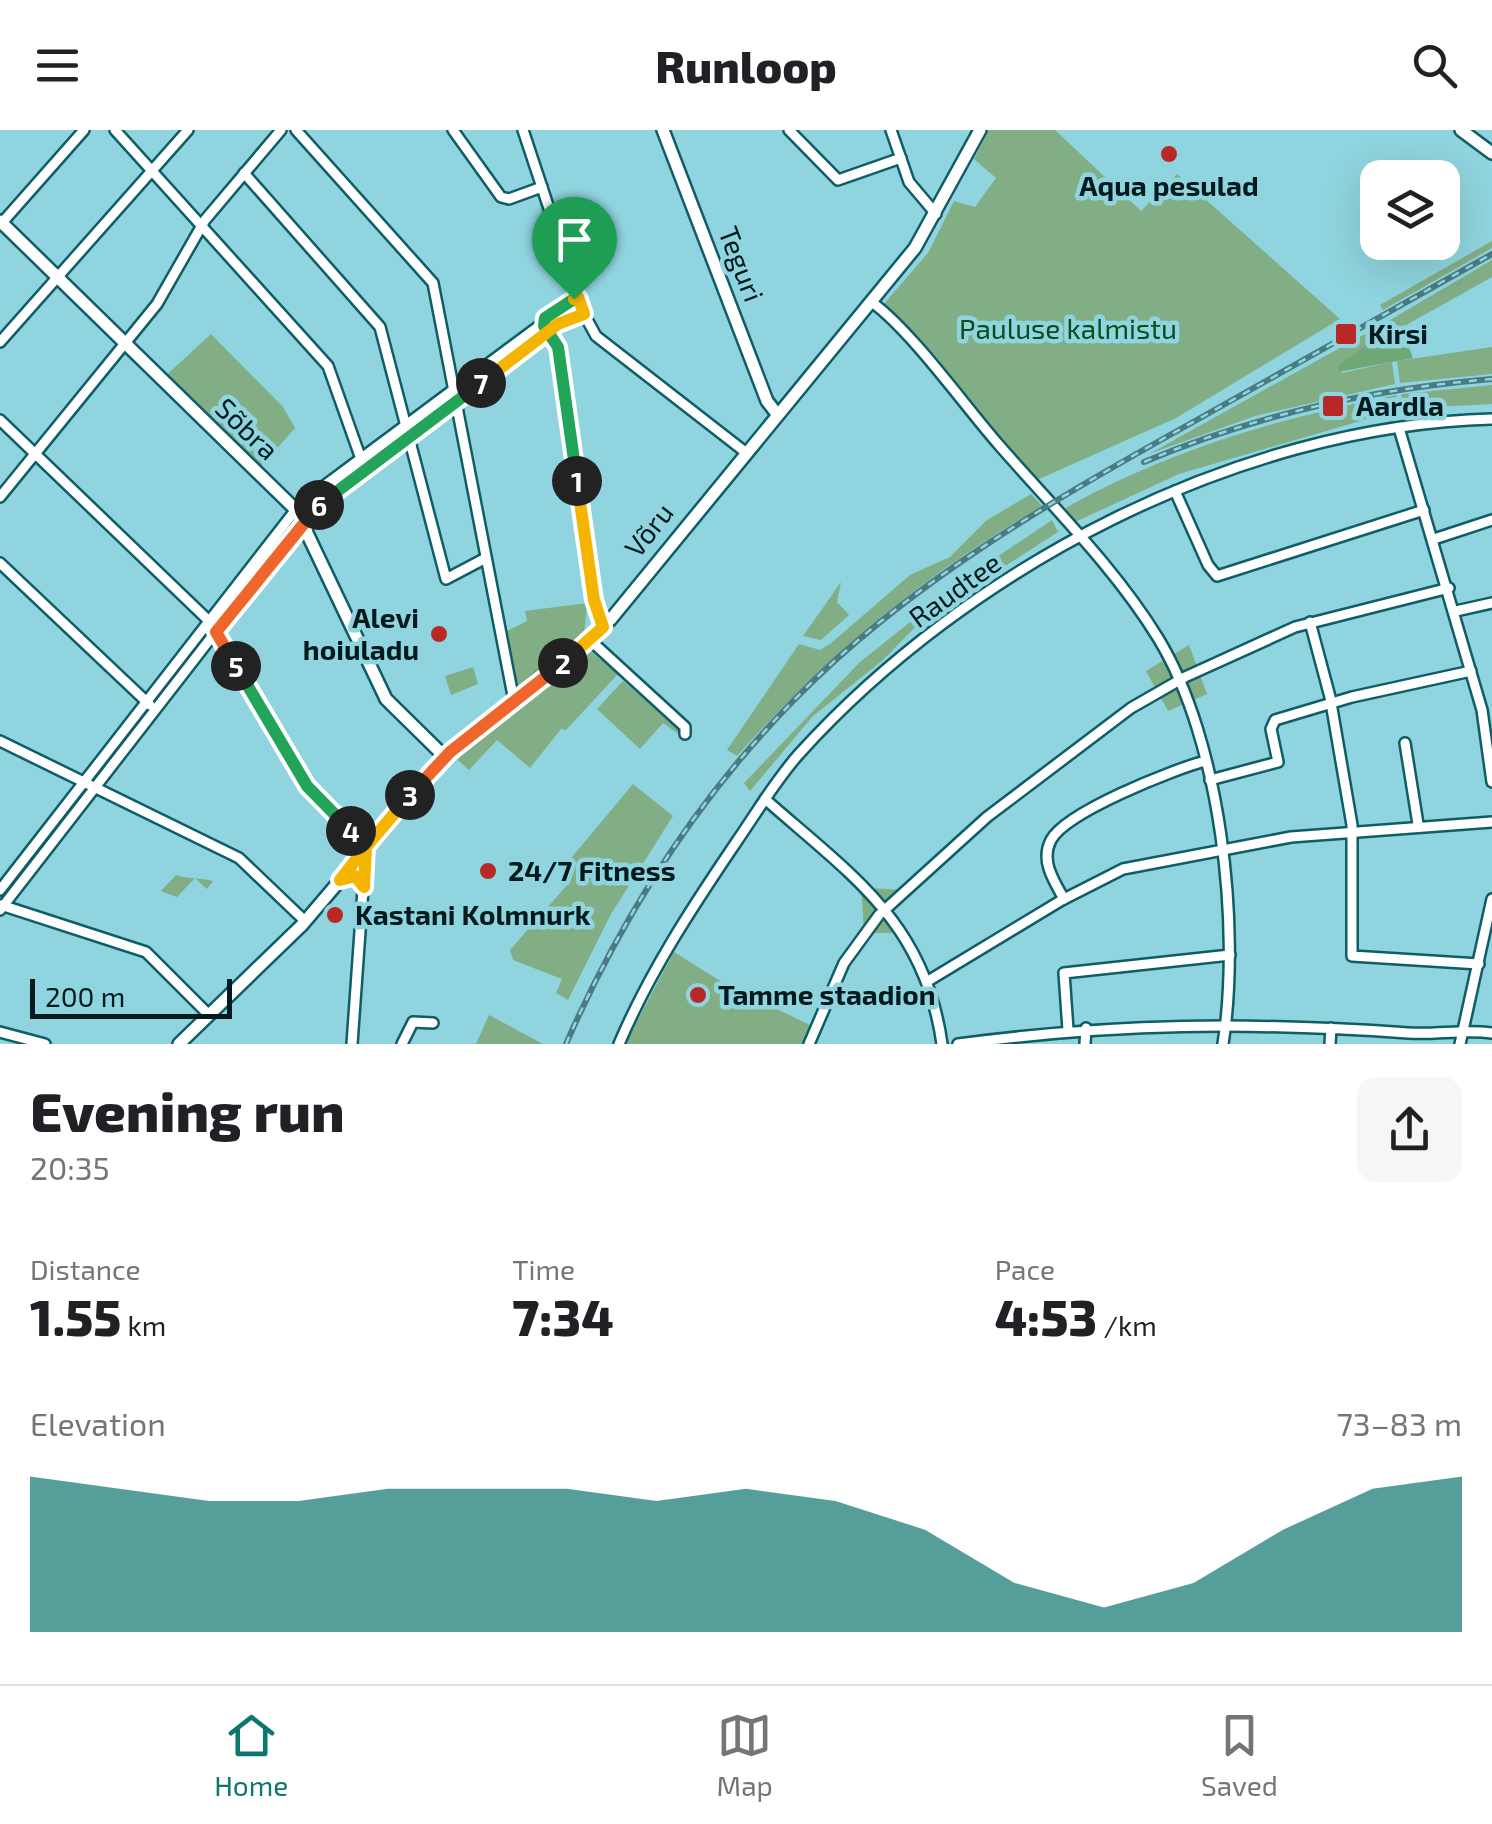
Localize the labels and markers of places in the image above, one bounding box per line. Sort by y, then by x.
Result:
marker: Aqua pesulad [1158,143,1180,165]
place label: Aqua pesulad [1079,168,1259,202]
pin [532,197,617,300]
place label: Kirsi [1368,316,1428,350]
marker: Kirsi [1333,321,1359,347]
pin: 7 [456,358,506,408]
place label: Aardla [1356,388,1444,422]
marker: Aardla [1320,393,1346,419]
pin: 1 [552,456,602,506]
pin: 6 [294,480,344,530]
place label: Alevi hoiuladu [303,600,419,666]
marker: Alevi hoiuladu [428,623,450,645]
pin: 2 [538,638,588,688]
pin: 5 [211,641,261,691]
pin: 3 [385,770,435,820]
pin: 4 [326,806,376,856]
place label: 24/7 Fitness [508,853,676,887]
marker: 24/7 Fitness [477,860,499,882]
place label: Kastani Kolmnurk [355,897,591,931]
marker: Kastani Kolmnurk [324,904,346,926]
place label: Tamme staadion [718,977,936,1011]
marker: Tamme staadion [687,984,709,1006]

